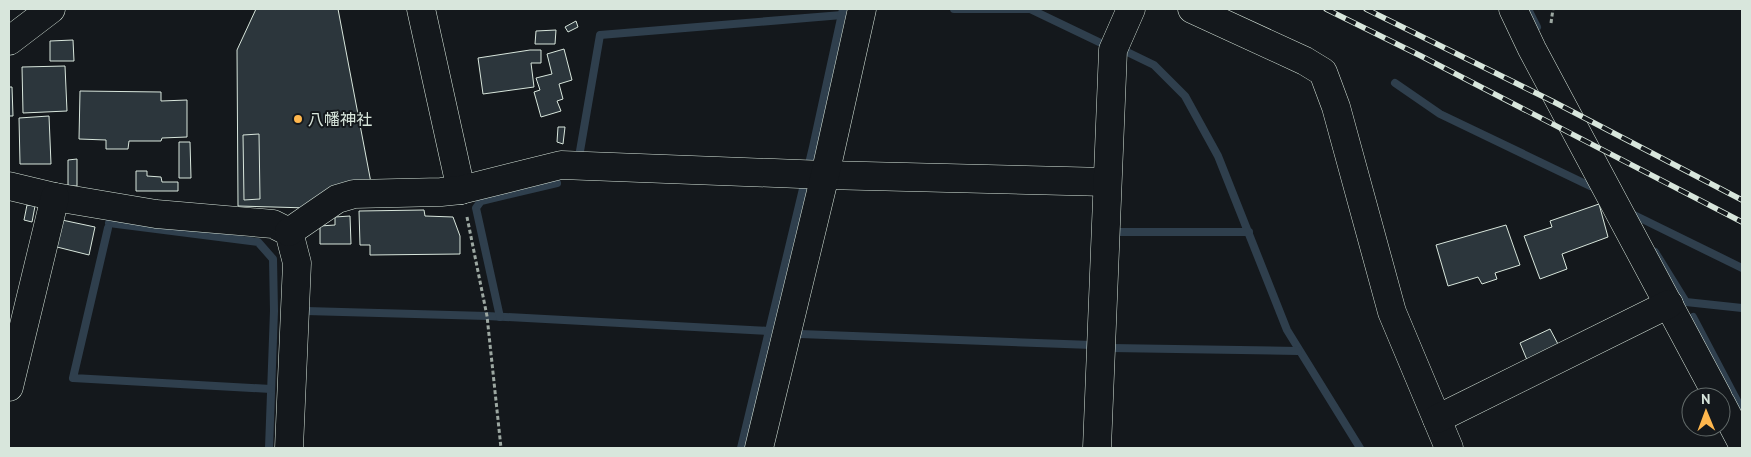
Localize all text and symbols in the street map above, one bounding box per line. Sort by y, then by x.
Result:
place label: 八幡神社 [308,109,372,129]
marker: 八幡神社 [292,113,304,125]
north arrow [1681,387,1731,437]
text: N [1701,390,1711,408]

